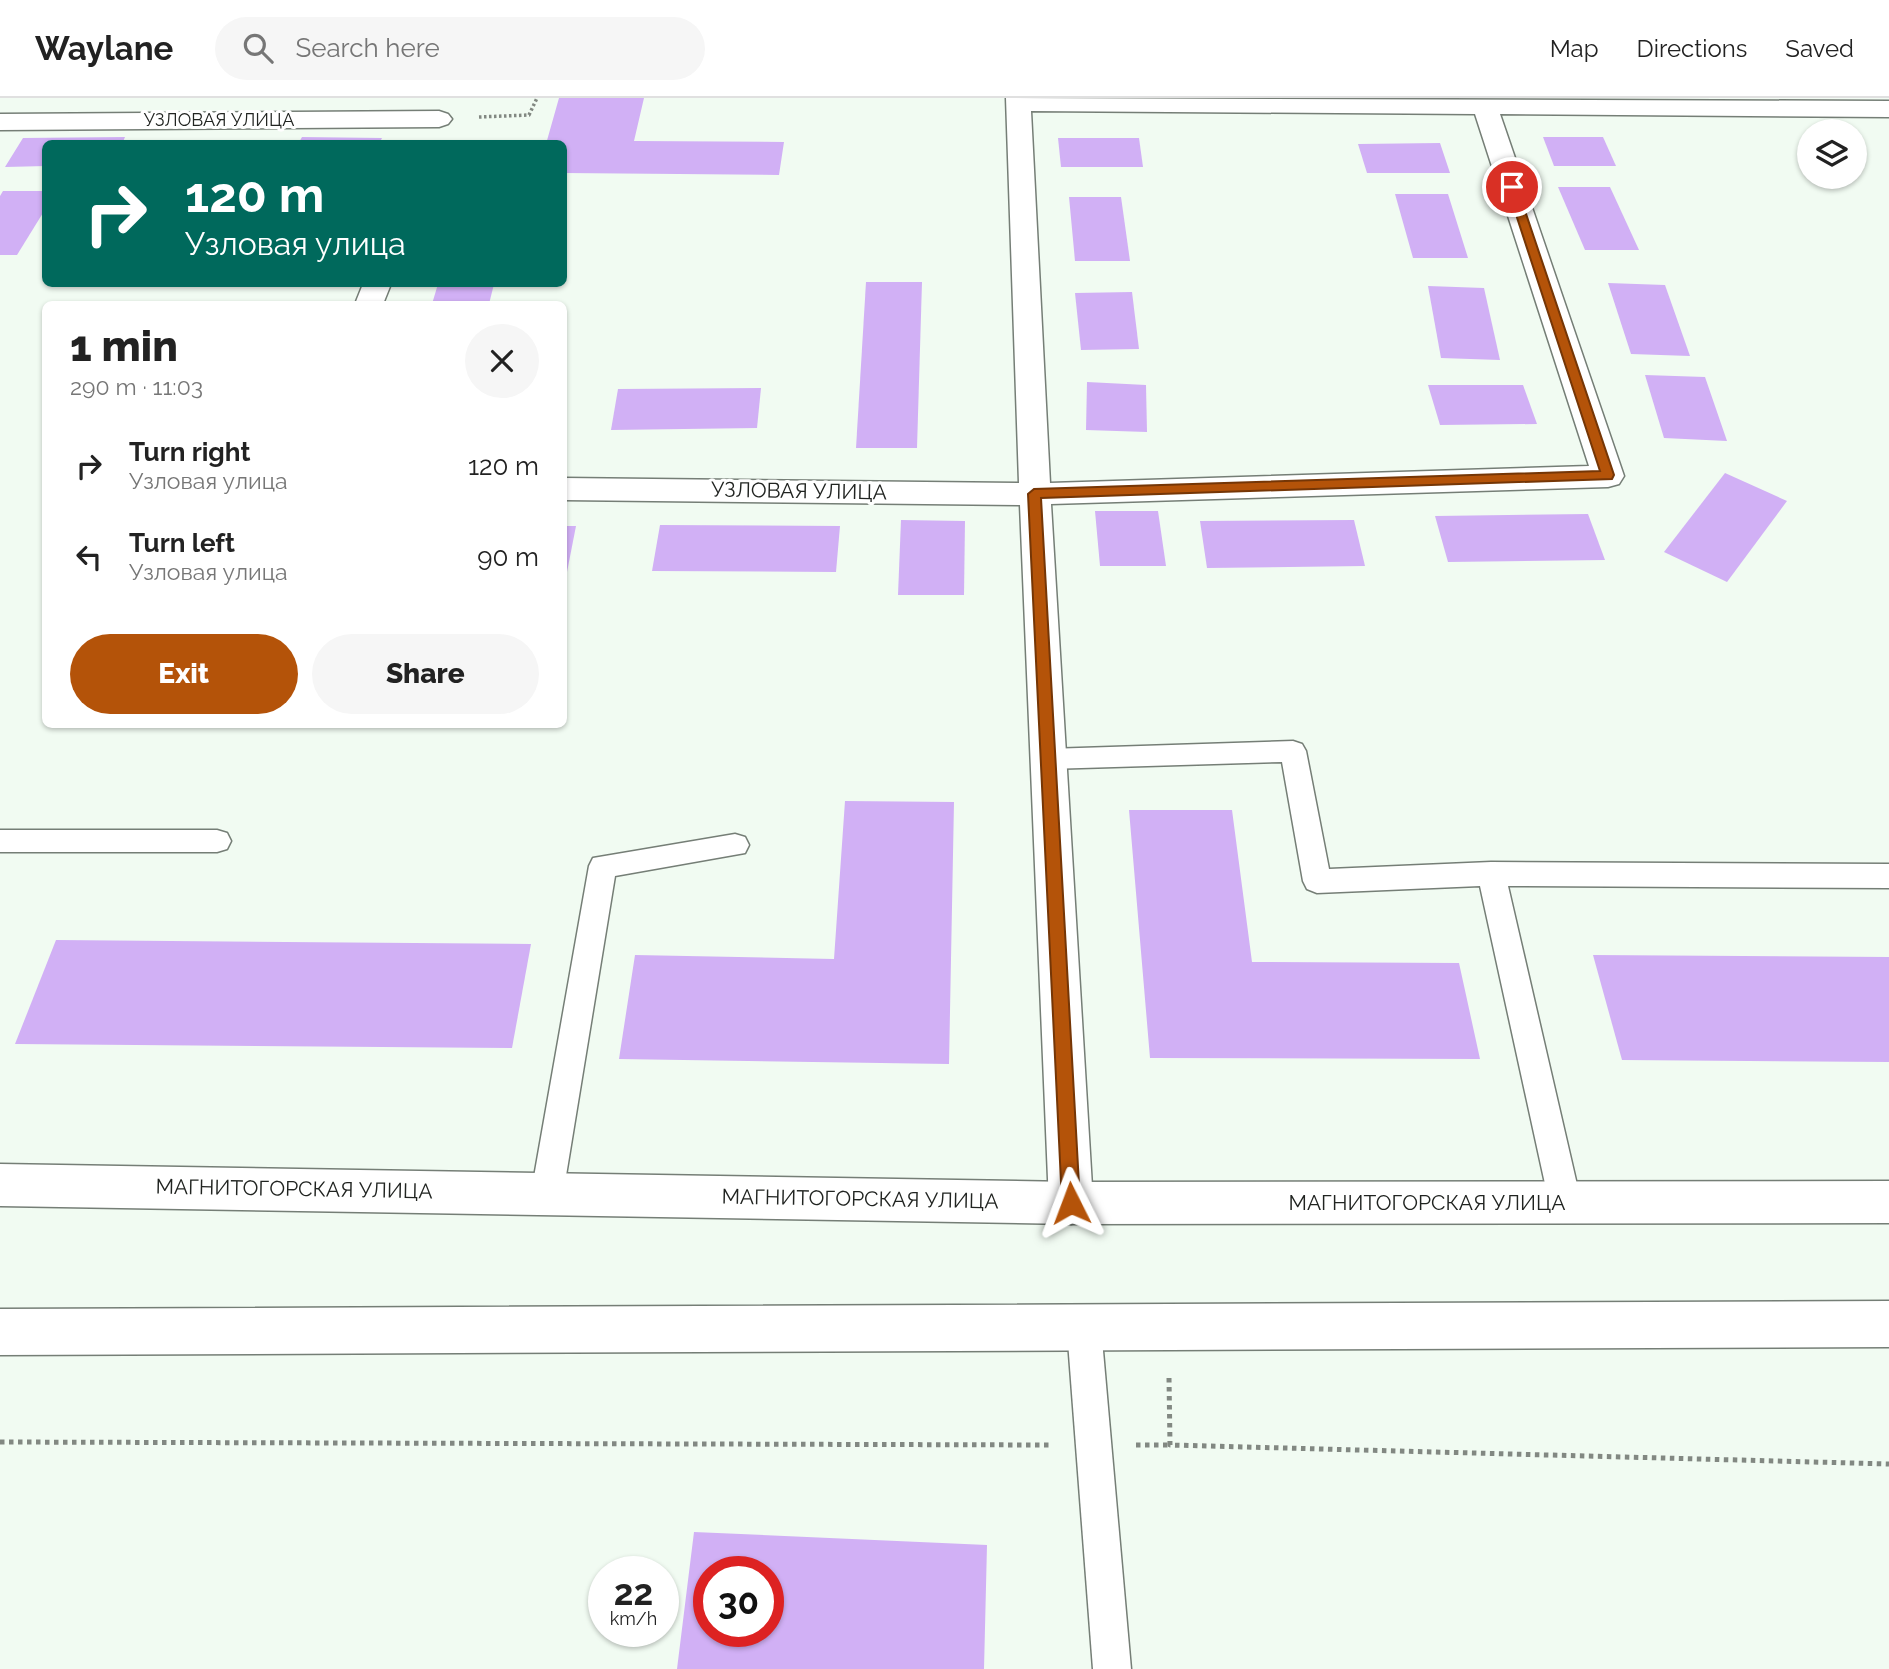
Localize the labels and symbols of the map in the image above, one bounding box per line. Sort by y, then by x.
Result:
street label: УЗЛОВАЯ УЛИЦА [144,109,294,130]
pin [1482,157,1542,217]
street label: УЗЛОВАЯ УЛИЦА [711,476,887,505]
position arrow [1034,1166,1108,1240]
street label: МАГНИТОГОРСКАЯ УЛИЦА [155,1174,433,1203]
street label: МАГНИТОГОРСКАЯ УЛИЦА [721,1184,999,1213]
street label: МАГНИТОГОРСКАЯ УЛИЦА [1288,1190,1566,1215]
speed limit sign: 30 [693,1556,784,1647]

